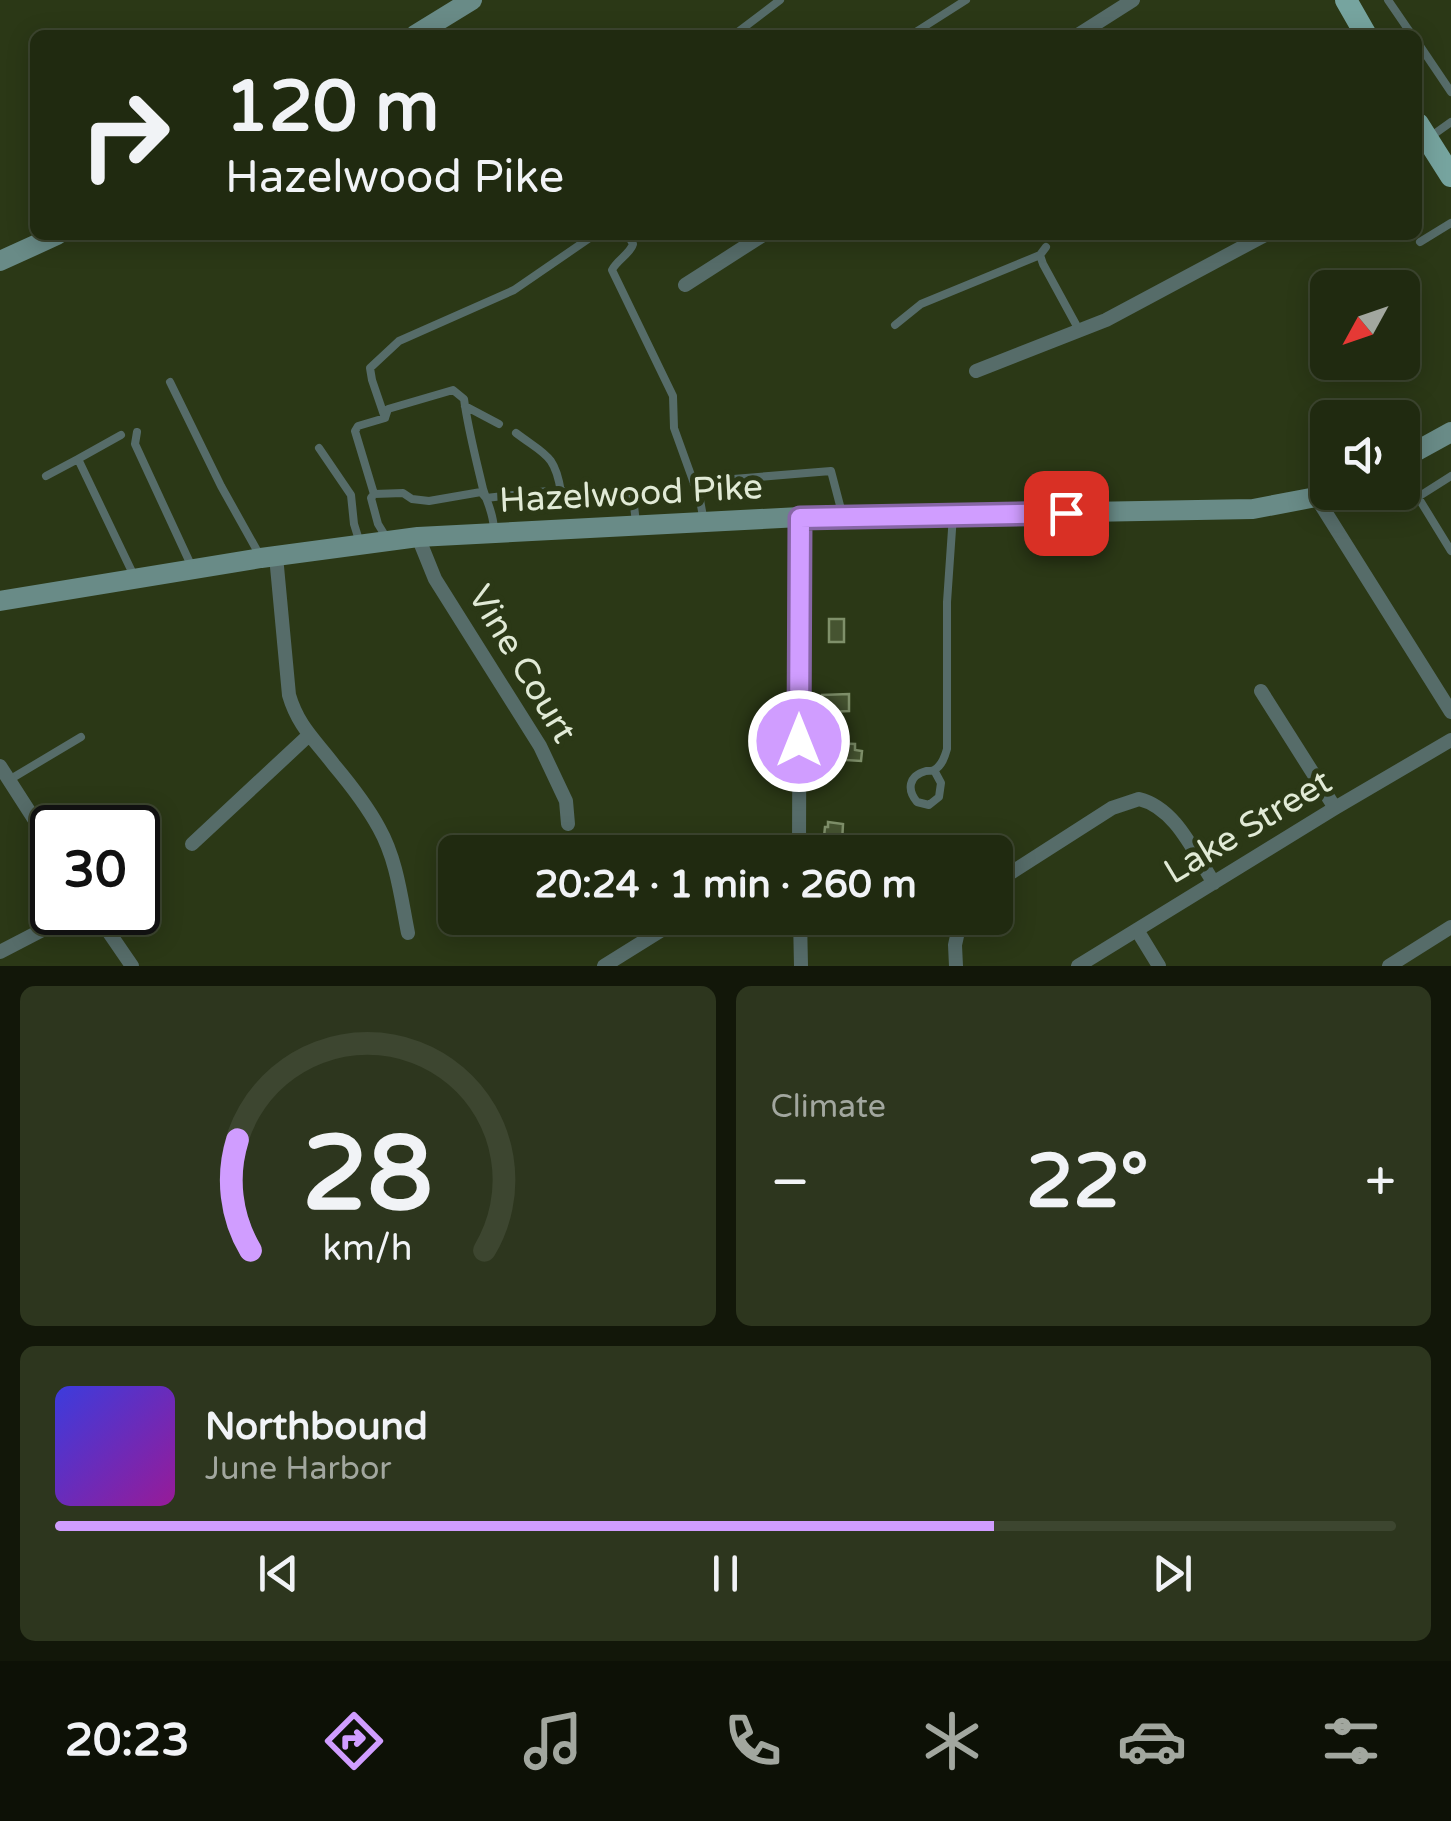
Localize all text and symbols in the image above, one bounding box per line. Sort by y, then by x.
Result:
text: 120 m [225,66,439,150]
icon: right [60,70,190,200]
text: Hazelwood Pike [225,151,564,205]
north arrow [1310,270,1420,380]
map controls [1310,270,1420,510]
button: sound [1310,400,1420,510]
street label: Hazelwood Pike [498,466,764,522]
pin [1024,471,1109,556]
icon: arrive [1039,486,1094,541]
street label: Vine Court [459,578,585,750]
position arrow [747,689,851,793]
street label: Lake Street [1157,761,1339,893]
speed limit sign: 30 [30,805,160,935]
text: 20:24 · 1 min · 260 m [534,862,917,908]
text: Climate [771,1088,886,1126]
text: 28 [302,1113,433,1238]
text: 22° [1026,1137,1149,1227]
text: − [771,1150,810,1216]
text: + [1365,1150,1396,1216]
text: km/h [323,1227,413,1270]
text: Northbound [205,1404,428,1450]
text: June Harbor [205,1450,392,1488]
icon: previous [251,1546,306,1601]
icon: pause [698,1546,753,1601]
icon: next [1145,1546,1200,1601]
icon: directions [319,1706,389,1776]
icon: music [518,1706,588,1776]
icon: phone [718,1706,788,1776]
icon: climate [917,1706,987,1776]
icon: car [1117,1706,1187,1776]
icon: filters [1316,1706,1386,1776]
text: 20:23 [65,1714,189,1768]

